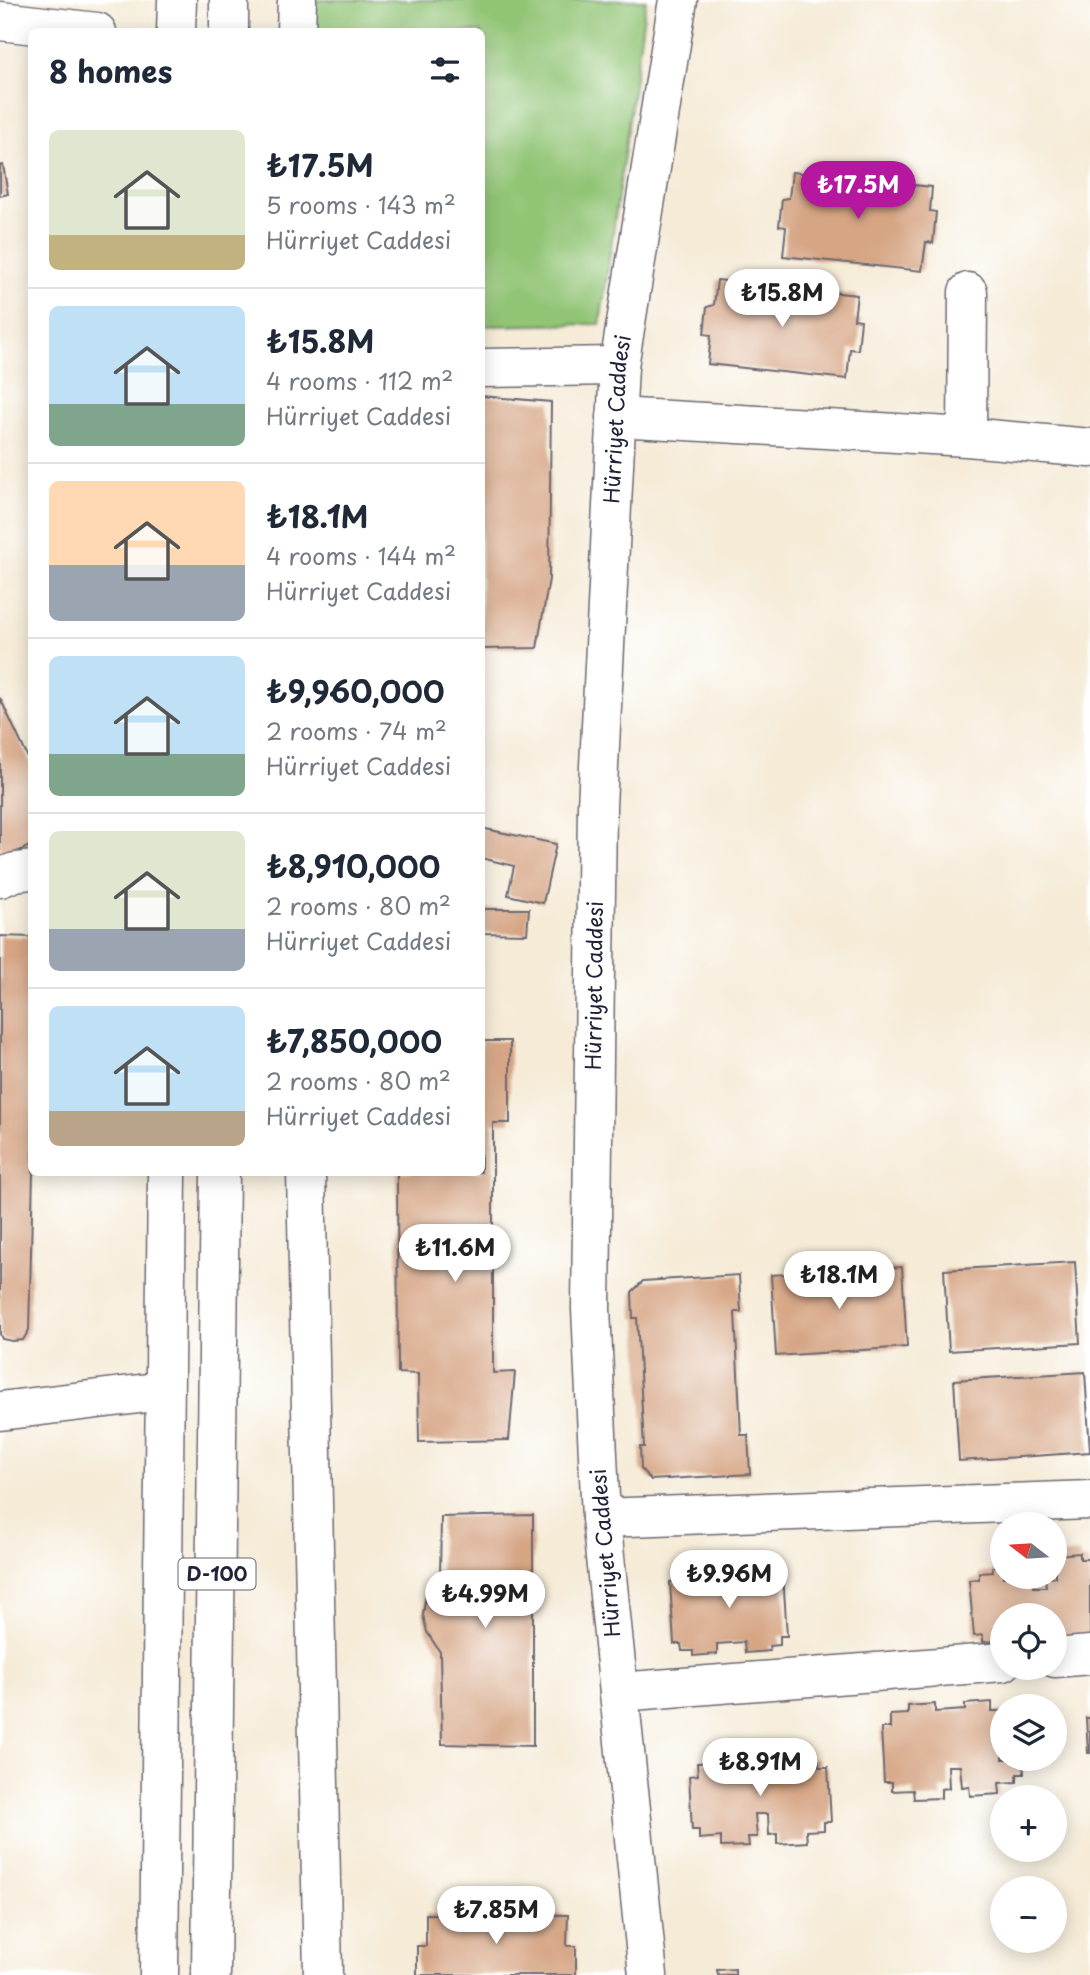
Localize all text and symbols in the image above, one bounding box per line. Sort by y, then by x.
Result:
text: 8 homes [49,48,172,93]
icon: filters [426,51,464,89]
text: ₺17.5M [266,142,374,187]
icon: home [105,158,189,242]
pin: ₺17.5M [801,162,915,221]
text: ₺17.5M [817,166,899,201]
text: 5 rooms · 143 m² [266,187,456,222]
text: Hürriyet Caddesi [266,222,451,257]
pin: ₺15.8M [725,270,839,329]
text: ₺15.8M [740,274,824,309]
text: ₺15.8M [266,318,375,363]
street label: Hürriyet Caddesi [594,332,638,504]
icon: home [105,334,189,418]
text: 4 rooms · 112 m² [266,363,453,398]
text: Hürriyet Caddesi [266,398,451,433]
text: ₺18.1M [266,493,368,538]
icon: home [105,509,189,593]
text: 4 rooms · 144 m² [266,538,456,573]
text: Hürriyet Caddesi [266,573,451,608]
text: ₺9,960,000 [266,668,445,713]
icon: home [105,684,189,768]
text: 2 rooms · 74 m² [266,713,447,748]
text: Hürriyet Caddesi [266,748,451,783]
text: ₺8,910,000 [266,843,440,888]
icon: home [105,859,189,943]
text: 2 rooms · 80 m² [266,888,451,923]
street label: Hürriyet Caddesi [576,901,610,1070]
text: Hürriyet Caddesi [266,923,451,958]
text: ₺7,850,000 [266,1018,442,1063]
icon: home [105,1034,189,1118]
text: 2 rooms · 80 m² [266,1063,451,1098]
text: Hürriyet Caddesi [266,1098,451,1133]
pin: ₺11.6M [398,1224,512,1284]
text: ₺11.6M [415,1229,495,1264]
pin: ₺18.1M [782,1252,896,1311]
text: ₺18.1M [800,1256,878,1291]
street label: Hürriyet Caddesi [581,1468,627,1639]
north arrow [990,1512,1068,1589]
map controls [990,1512,1067,1953]
pin: ₺9.96M [672,1550,786,1610]
text: ₺9.96M [686,1555,772,1590]
road number: D-100 [178,1558,256,1590]
pin: ₺4.99M [428,1570,542,1630]
text: ₺4.99M [441,1575,529,1610]
button: locate [990,1603,1067,1680]
button: layers [990,1694,1067,1771]
pin: ₺8.91M [703,1738,817,1798]
text: ₺8.91M [718,1743,802,1778]
button: + [990,1785,1067,1862]
button: − [990,1876,1067,1953]
pin: ₺7.85M [439,1886,553,1946]
text: ₺7.85M [453,1891,539,1926]

